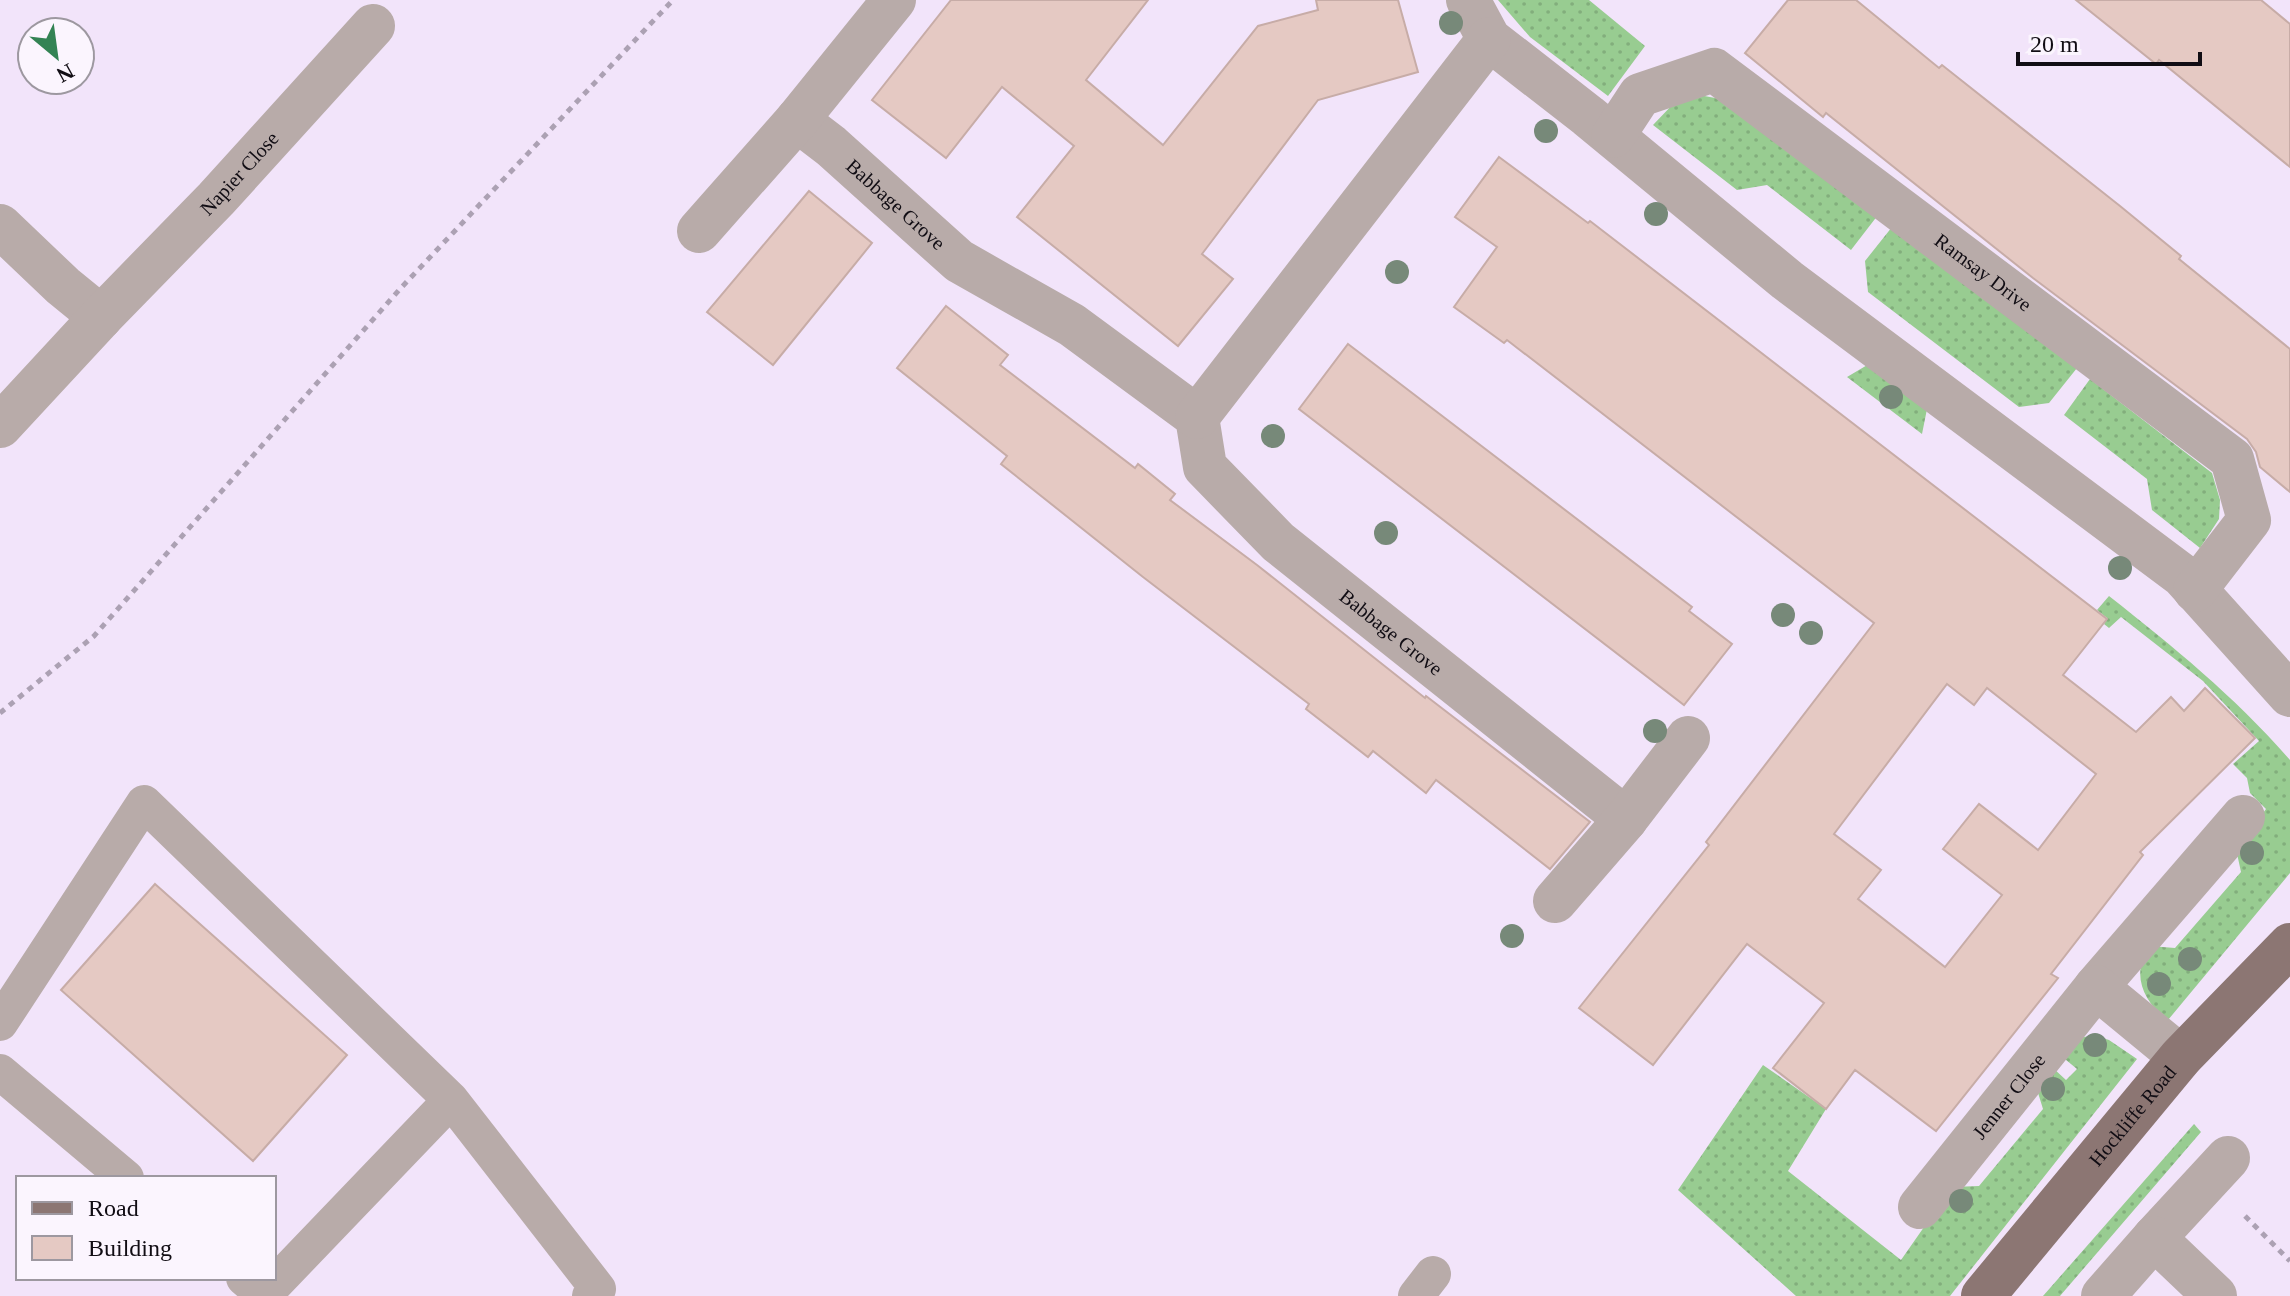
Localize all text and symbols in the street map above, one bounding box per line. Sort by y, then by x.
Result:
north arrow [16,16,96,96]
scale bar [2018,16,2200,66]
text: 20 m [2030,31,2079,57]
text: N [52,58,78,88]
street label: Napier Close [196,127,283,219]
street label: Babbage Grove [842,154,950,254]
street label: Ramsay Drive [1931,229,2036,316]
street label: Babbage Grove [1335,585,1447,680]
street label: Jenner Close [1968,1049,2049,1143]
street label: Hockliffe Road [2084,1061,2180,1170]
legend [16,1176,276,1280]
text: Road [88,1195,139,1221]
text: Building [88,1235,172,1261]

